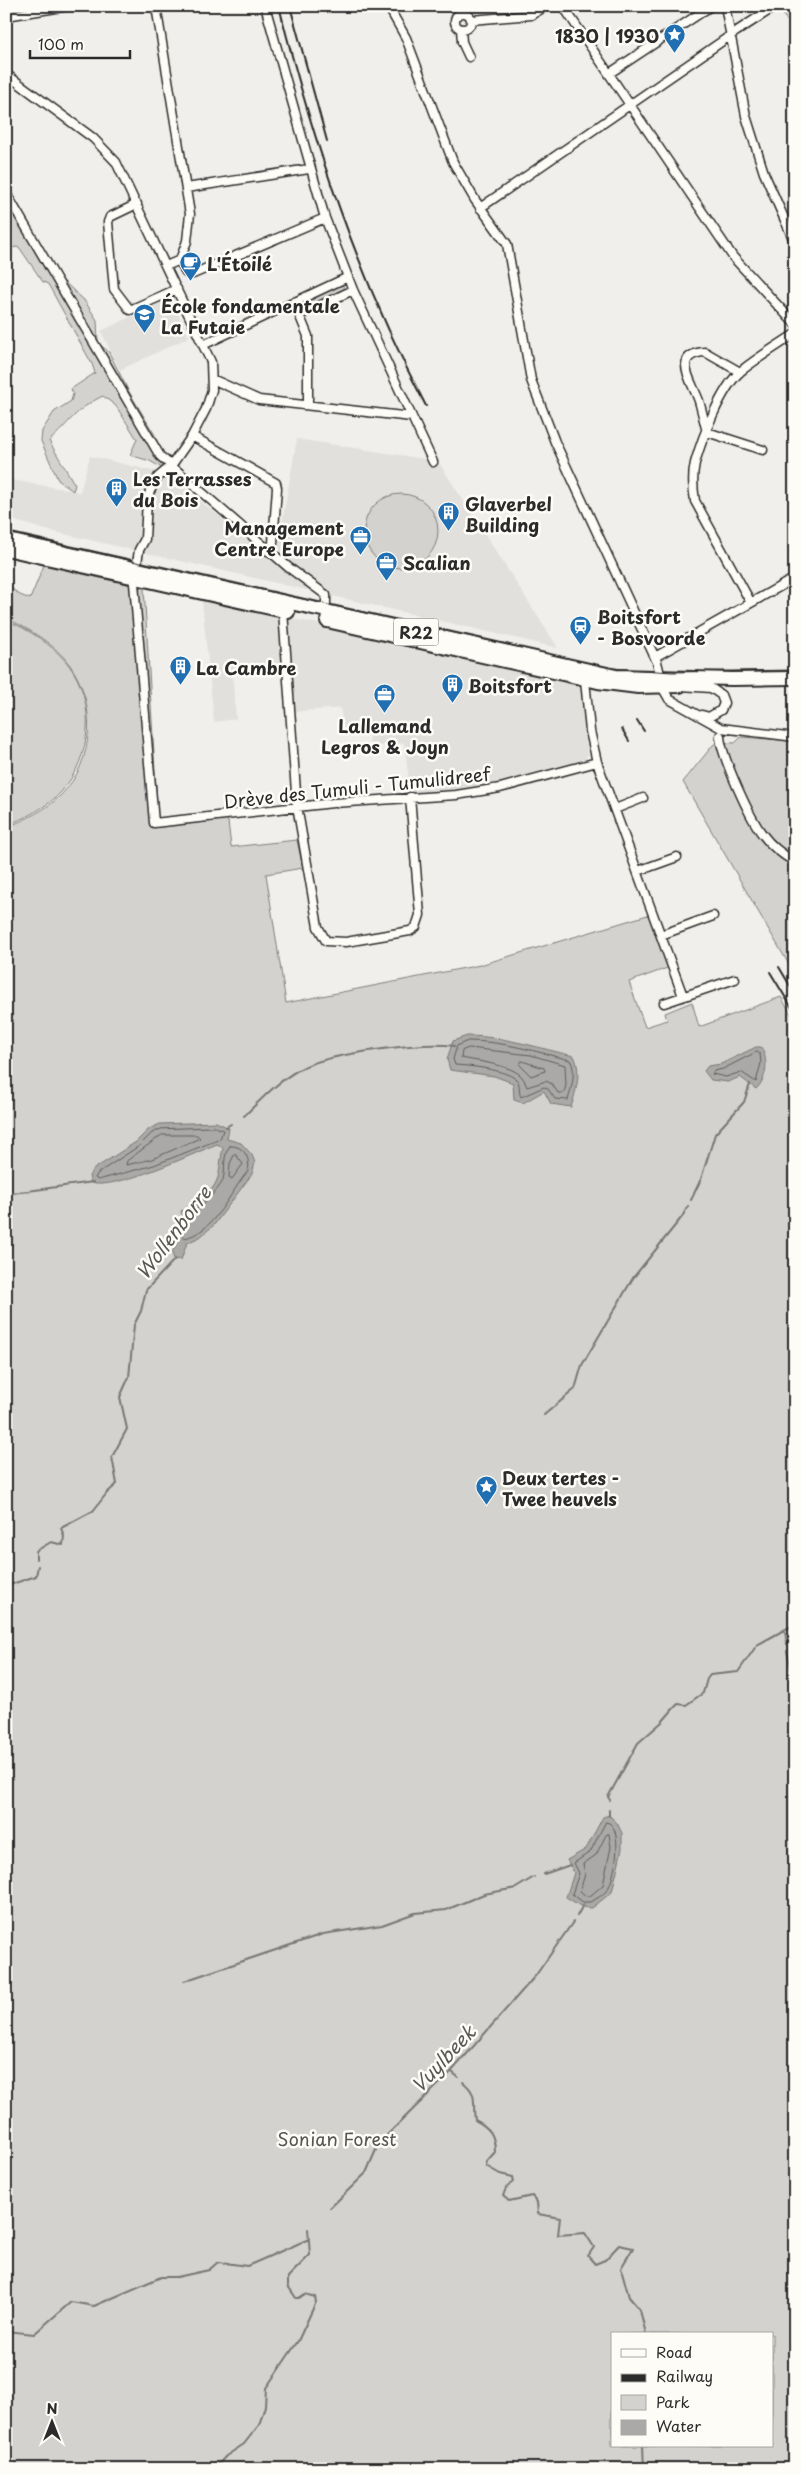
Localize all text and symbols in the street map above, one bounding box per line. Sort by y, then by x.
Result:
place label: 1830 | 1930 [555,22,659,49]
place icon: 1830 | 1930 [663,23,687,54]
scale bar [30,28,130,60]
text: 100 m [38,32,84,55]
place label: L'Étoilé [207,250,272,277]
cafe icon: L'Étoilé [179,251,203,282]
place label: École fondamentale La Futaie [161,292,340,340]
school or university icon: École fondamentale La Futaie [133,303,157,334]
place label: Les Terrasses du Bois [133,465,252,513]
building icon: Les Terrasses du Bois [105,476,129,507]
place label: Glaverbel Building [465,490,552,538]
building icon: Glaverbel Building [437,501,461,532]
place label: Management Centre Europe [214,514,344,562]
office icon: Management Centre Europe [348,525,372,556]
place label: Scalian [403,549,471,576]
office icon: Scalian [375,550,399,581]
place label: Boitsfort - Bosvoorde [597,603,706,651]
station icon: Boitsfort - Bosvoorde [569,614,593,645]
road number: R22 [394,618,438,646]
place label: La Cambre [196,654,297,681]
building icon: La Cambre [168,655,192,686]
place label: Boitsfort [468,672,552,699]
building icon: Boitsfort [440,673,464,704]
office icon: Lallemand Legros & Joyn [373,683,397,714]
place label: Lallemand Legros & Joyn [321,712,449,760]
street label: Drève des Tumuli - Tumulidreef [223,759,493,814]
water label: Wollenborre [129,1179,218,1284]
place label: Deux tertes - Twee heuvels [502,1464,620,1512]
place icon: Deux tertes - Twee heuvels [474,1475,498,1506]
water label: Vuylbeek [405,2017,482,2098]
park label: Sonian Forest [278,2125,396,2152]
legend [611,2332,774,2448]
text: Road [656,2340,692,2363]
text: Railway [656,2364,713,2387]
text: Park [656,2390,690,2413]
north arrow [28,2398,78,2448]
text: N [46,2398,58,2419]
text: Water [656,2414,701,2437]

